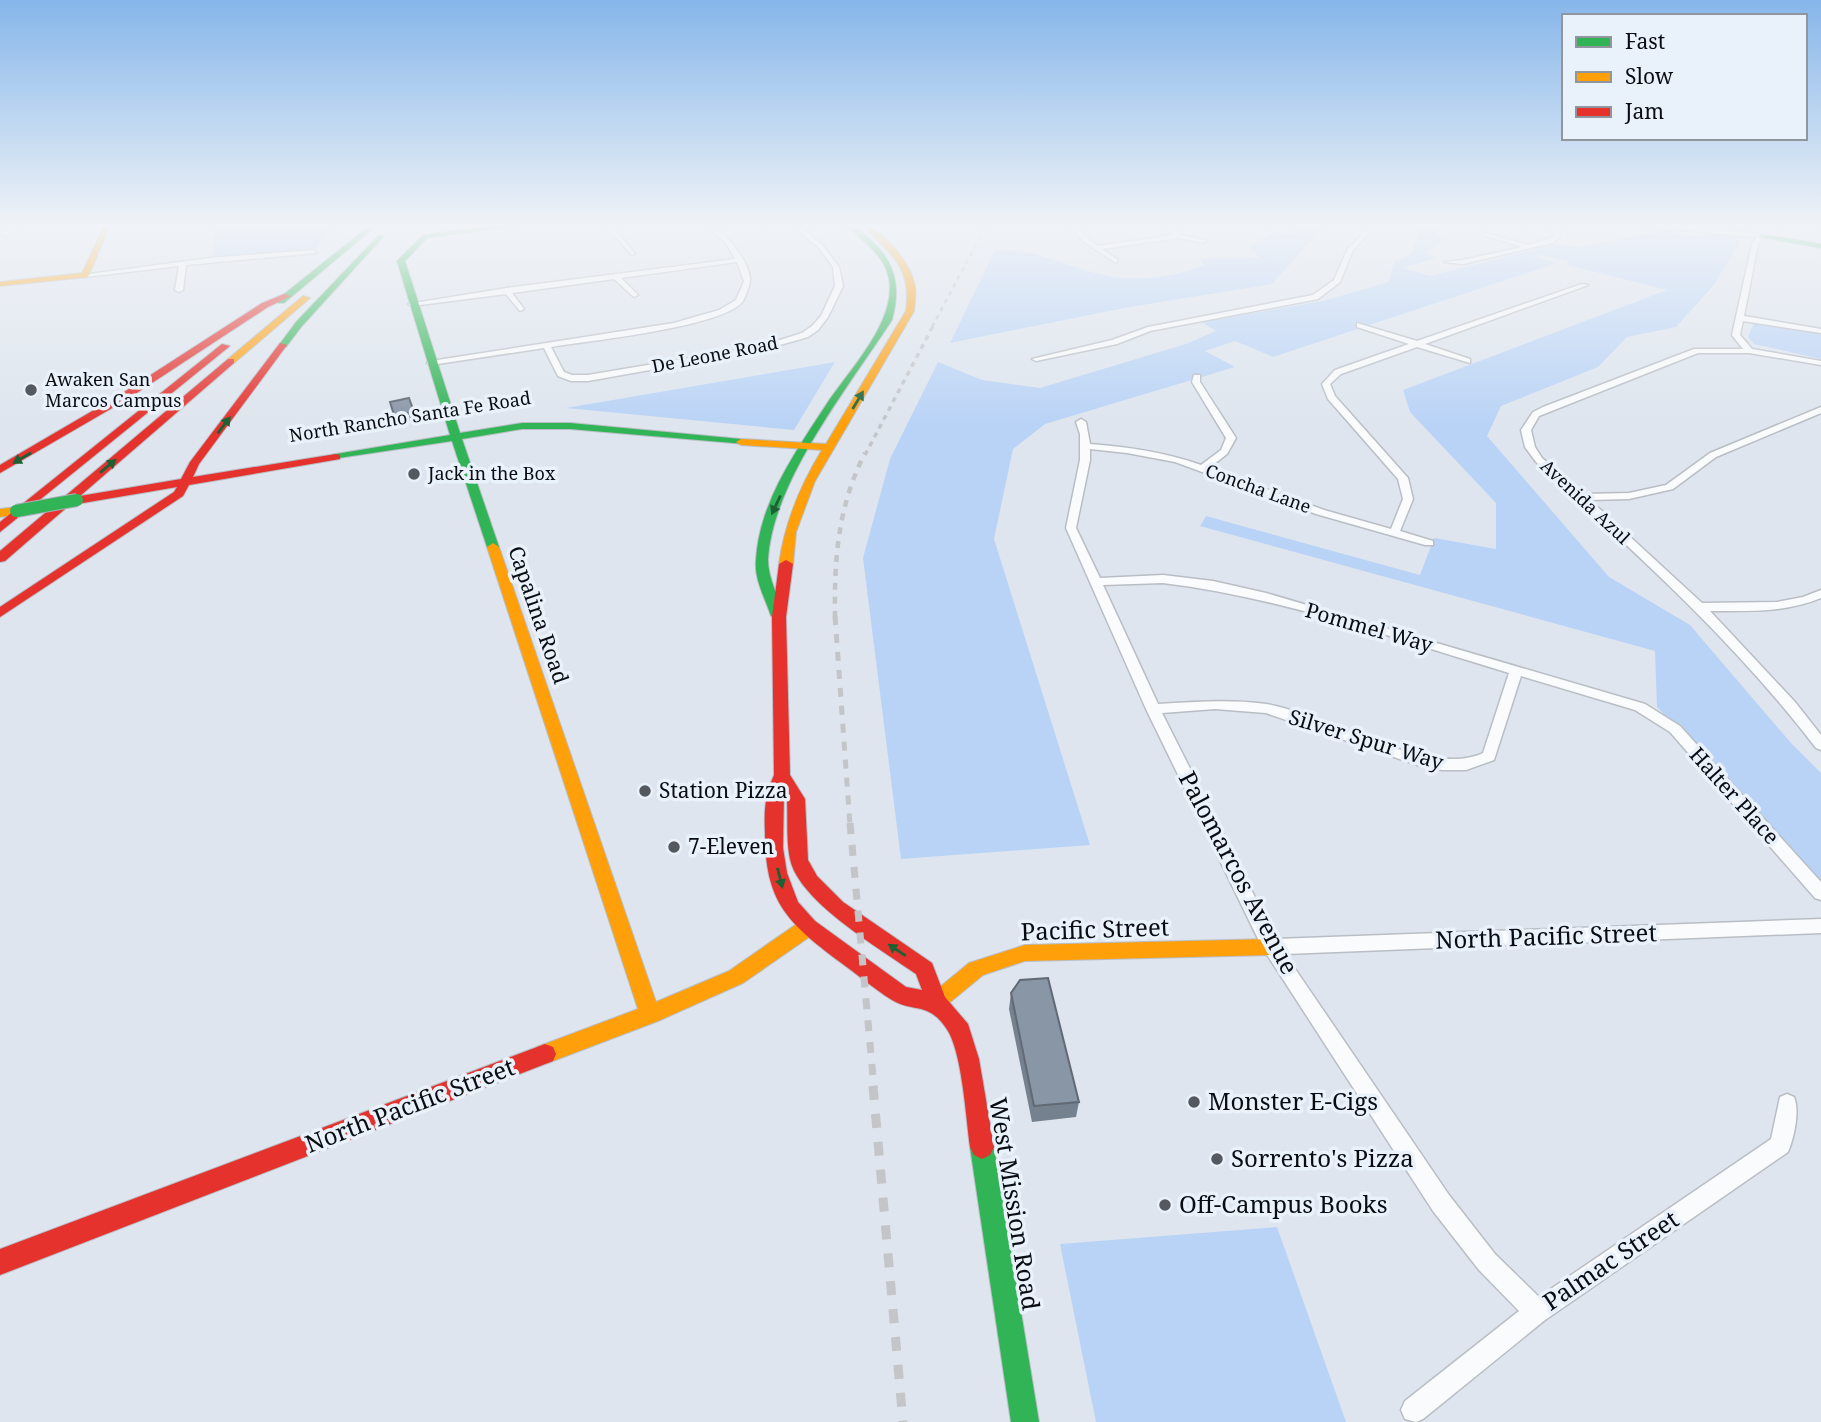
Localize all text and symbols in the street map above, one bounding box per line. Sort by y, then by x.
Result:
legend [1562,14,1807,140]
text: Fast [1625,27,1665,55]
text: Slow [1625,62,1674,90]
text: Jam [1624,97,1664,125]
street label: De Leone Road [650,330,780,378]
place label: Awaken San Marcos Campus [45,367,181,412]
marker: Awaken San Marcos Campus [23,382,39,398]
street label: North Rancho Santa Fe Road [287,385,532,447]
one-way arrow [851,391,864,410]
one-way arrow [216,416,231,434]
one-way arrow [12,451,31,464]
street label: Avenida Azul [1536,454,1636,549]
street label: Concha Lane [1202,458,1314,518]
one-way arrow [100,459,117,474]
place label: Jack in the Box [427,461,556,485]
marker: Jack in the Box [406,466,422,482]
one-way arrow [770,495,781,515]
street label: Capalina Road [502,542,576,687]
street label: Pommel Way [1302,595,1436,659]
street label: Silver Spur Way [1286,702,1447,776]
street label: Halter Place [1684,741,1786,850]
street label: Palomarcos Avenue [1172,765,1307,980]
place label: Station Pizza [659,776,788,804]
marker: Station Pizza [637,783,653,799]
place label: 7-Eleven [688,832,774,860]
marker: 7-Eleven [666,839,682,855]
one-way arrow [775,868,786,890]
street label: Pacific Street [1020,909,1170,948]
street label: North Pacific Street [1435,915,1657,956]
one-way arrow [888,943,906,957]
street label: North Pacific Street [300,1049,519,1160]
place label: Monster E-Cigs [1208,1084,1378,1117]
marker: Monster E-Cigs [1186,1094,1202,1110]
street label: West Mission Road [982,1095,1049,1313]
place label: Sorrento's Pizza [1231,1141,1414,1174]
marker: Sorrento's Pizza [1209,1151,1225,1167]
place label: Off-Campus Books [1179,1187,1387,1220]
marker: Off-Campus Books [1157,1197,1173,1213]
street label: Palmac Street [1536,1202,1684,1317]

